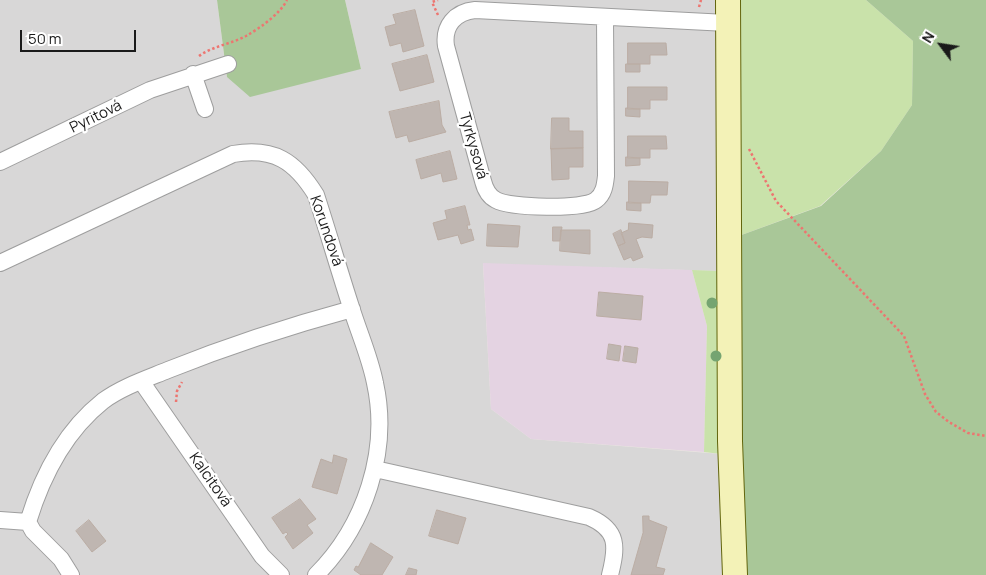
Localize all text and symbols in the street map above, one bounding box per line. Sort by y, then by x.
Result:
scale bar [22,20,139,52]
north arrow [916,20,966,70]
text: 50 m [28,28,62,49]
text: N [917,28,938,46]
street label: Pyritová [67,97,125,137]
street label: Tyrkysová [455,111,491,181]
street label: Korundová [306,193,346,269]
street label: Kalcitová [185,449,235,511]

